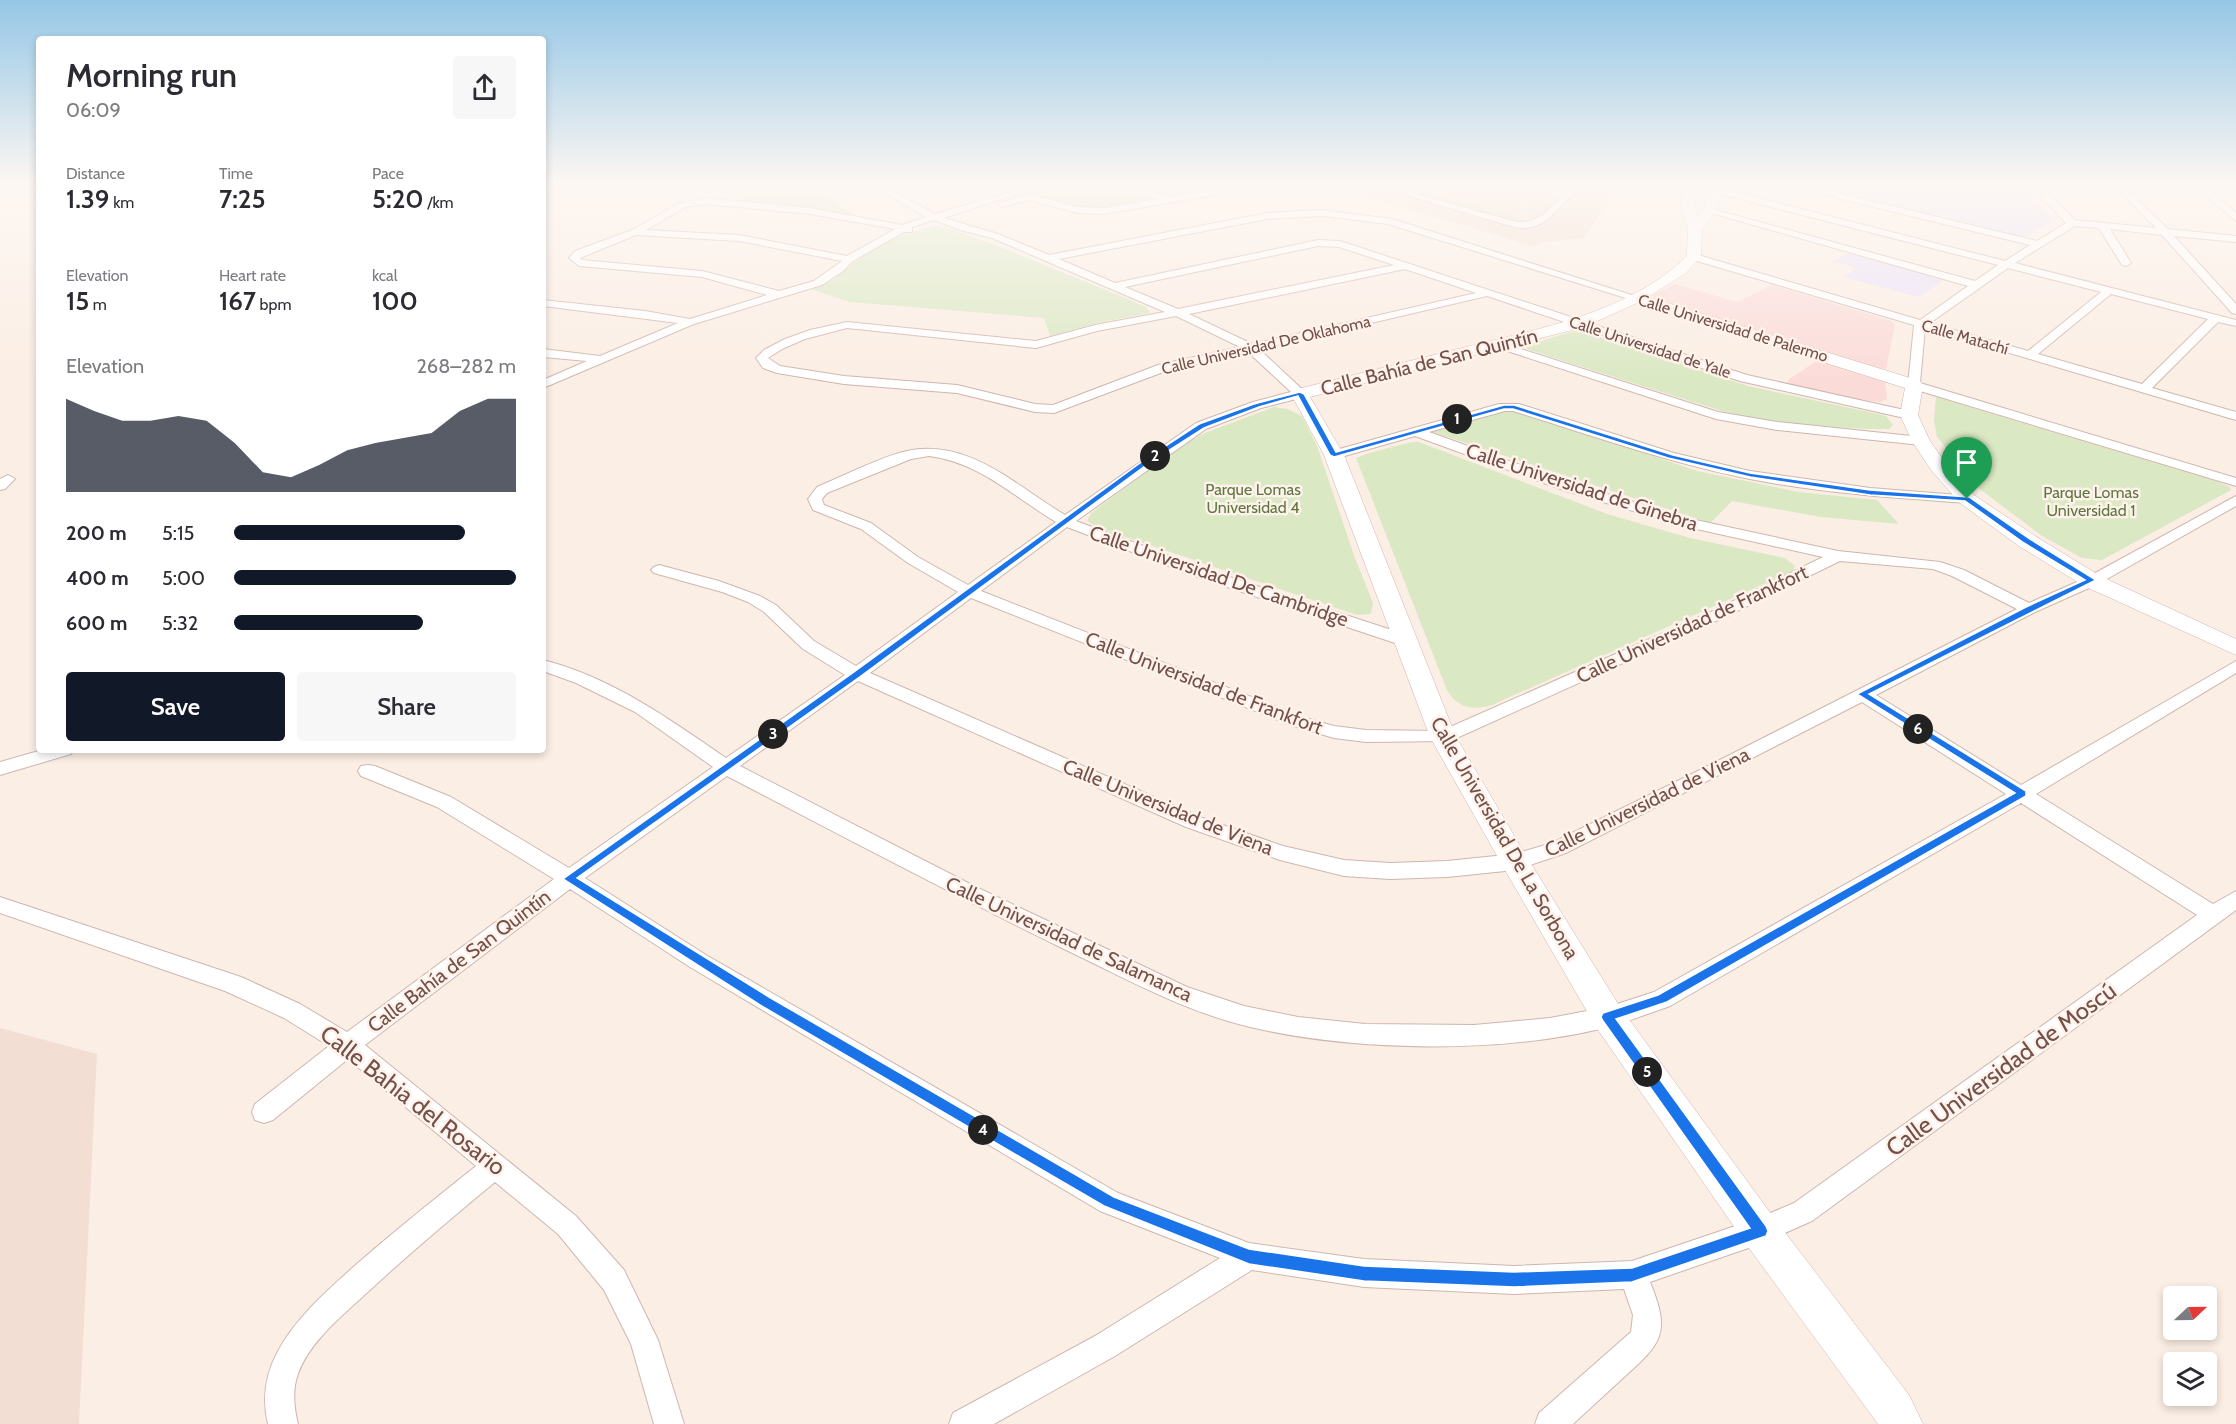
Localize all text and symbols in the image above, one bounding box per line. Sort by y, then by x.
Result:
text: Morning run [66,55,237,95]
button: share [453,56,516,119]
text: 06:09 [66,98,121,122]
text: Distance [66,164,125,183]
text: Time [219,164,253,183]
text: Pace [372,164,404,183]
text: 1.39 [66,183,110,215]
text: 7:25 [219,183,266,215]
text: 5:20 [372,183,424,215]
text: km [110,193,134,212]
text: /km [424,193,454,212]
text: Elevation [66,266,129,285]
text: Heart rate [219,266,286,285]
text: kcal [372,266,398,285]
text: 15 [66,285,89,317]
text: 167 [219,285,256,317]
text: 100 [372,285,418,317]
street label: Calle Universidad de Palermo [1636,290,1830,366]
text: m [89,295,107,314]
text: bpm [256,295,291,314]
street label: Calle Universidad De Oklahoma [1160,312,1373,378]
street label: Calle Universidad de Yale [1567,312,1733,382]
street label: Calle Matachí [1919,316,2011,359]
street label: Calle Bahía de San Quintín [1318,323,1540,401]
text: Elevation [66,354,144,378]
text: 268–282 m [416,354,516,378]
pin: 1 [1442,404,1472,434]
text: 1 [1454,409,1460,428]
pin [1941,437,1992,499]
street label: Calle Universidad de Ginebra [1463,438,1701,536]
pin: 2 [1140,441,1170,471]
text: 2 [1151,446,1159,465]
icon: arrive [1950,446,1983,479]
park label: Parque Lomas Universidad 4 [1205,480,1301,517]
park label: Parque Lomas Universidad 1 [2043,483,2139,520]
street label: Calle Universidad De Cambridge [1086,520,1352,632]
text: 200 m [66,521,127,545]
text: 5:15 [162,521,194,545]
street label: Calle Universidad de Frankfort [1573,560,1812,688]
text: 400 m [66,566,129,590]
text: 5:00 [162,566,205,590]
text: 600 m [66,611,127,635]
text: 5:32 [162,611,198,635]
street label: Calle Universidad de Frankfort [1082,627,1326,740]
button: Save [66,672,285,741]
button: Share [297,672,516,741]
street label: Calle Universidad De La Sorbona [1426,713,1585,964]
pin: 6 [1903,714,1933,744]
pin: 3 [758,719,788,749]
text: 6 [1914,719,1923,738]
text: 3 [769,724,777,743]
street label: Calle Universidad de Viena [1541,742,1754,862]
street label: Calle Universidad de Viena [1059,754,1277,860]
street label: Calle Universidad de Salamanca [942,871,1196,1007]
street label: Calle Bahía de San Quintín [363,884,555,1038]
street label: Calle Universidad de Moscú [1880,976,2122,1162]
street label: Calle Bahia del Rosario [315,1019,511,1181]
pin: 5 [1632,1057,1662,1087]
text: 5 [1643,1062,1651,1081]
pin: 4 [968,1115,998,1145]
text: 4 [978,1120,988,1139]
north arrow [2163,1286,2217,1340]
map controls [2163,1286,2217,1406]
button: layers [2163,1352,2217,1406]

